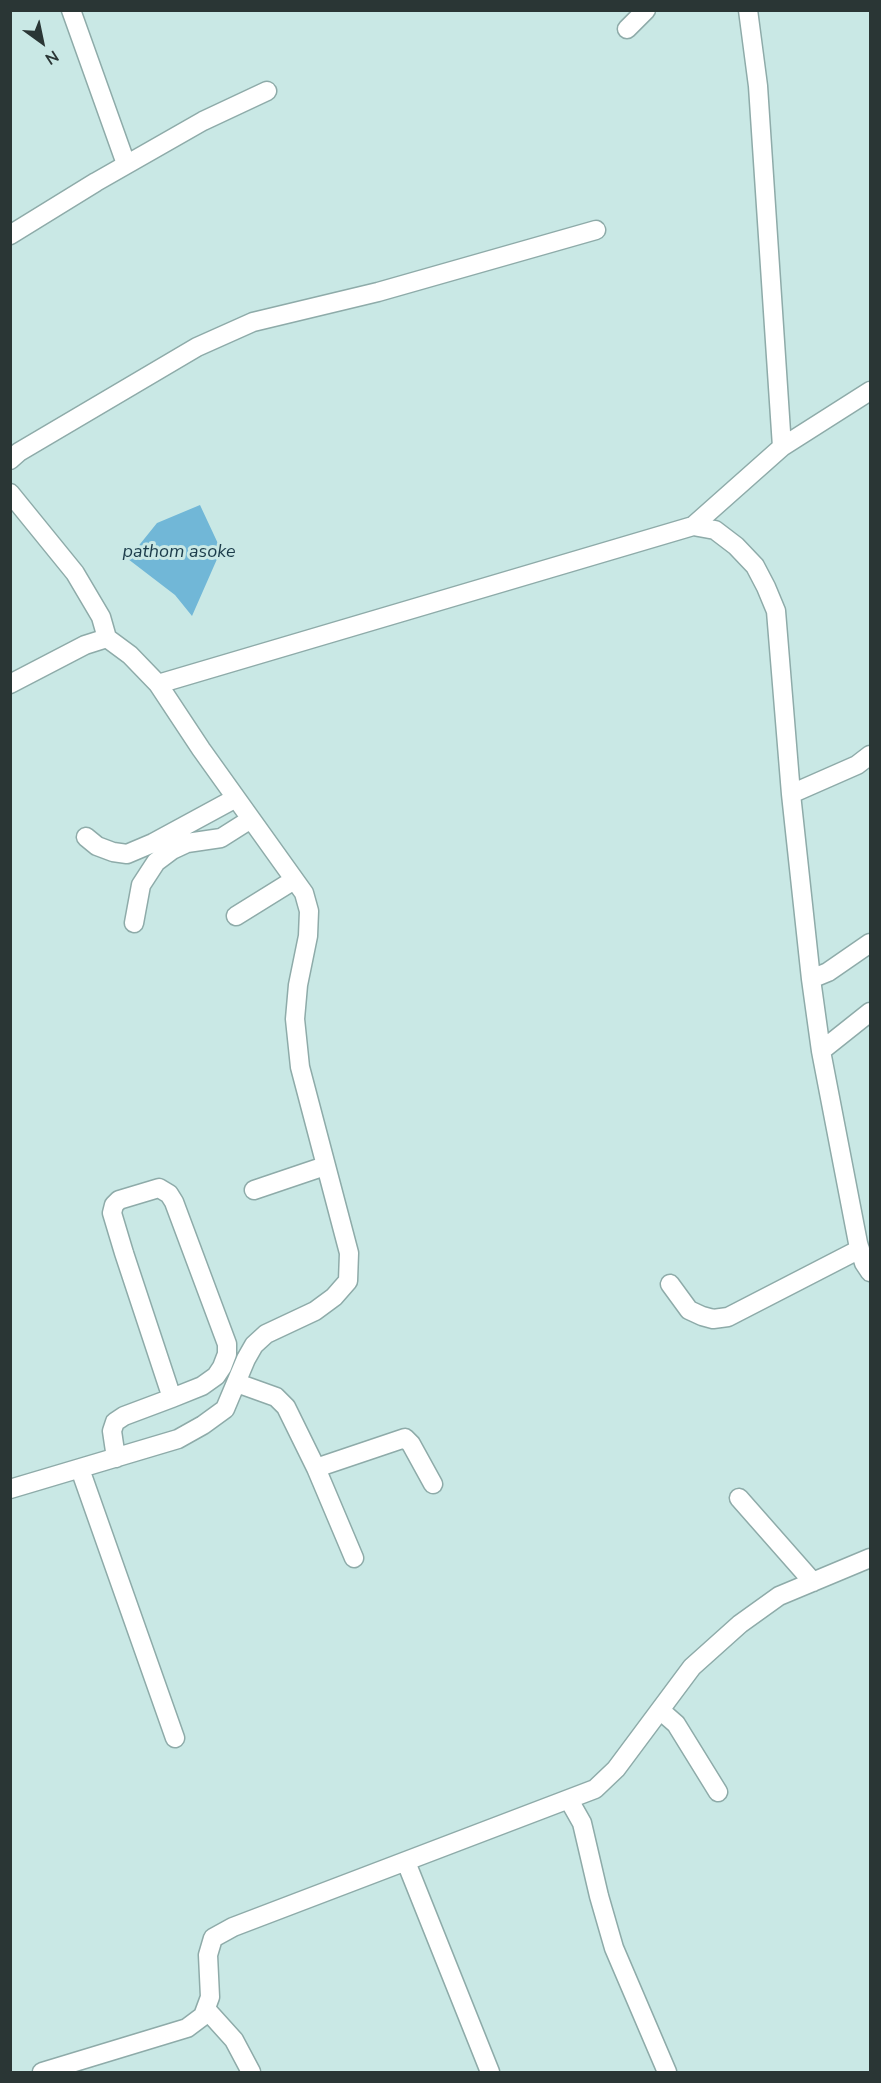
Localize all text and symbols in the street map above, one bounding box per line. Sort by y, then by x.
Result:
north arrow [12,12,72,72]
text: N [41,45,63,70]
water label: pathom asoke [122,542,236,564]

